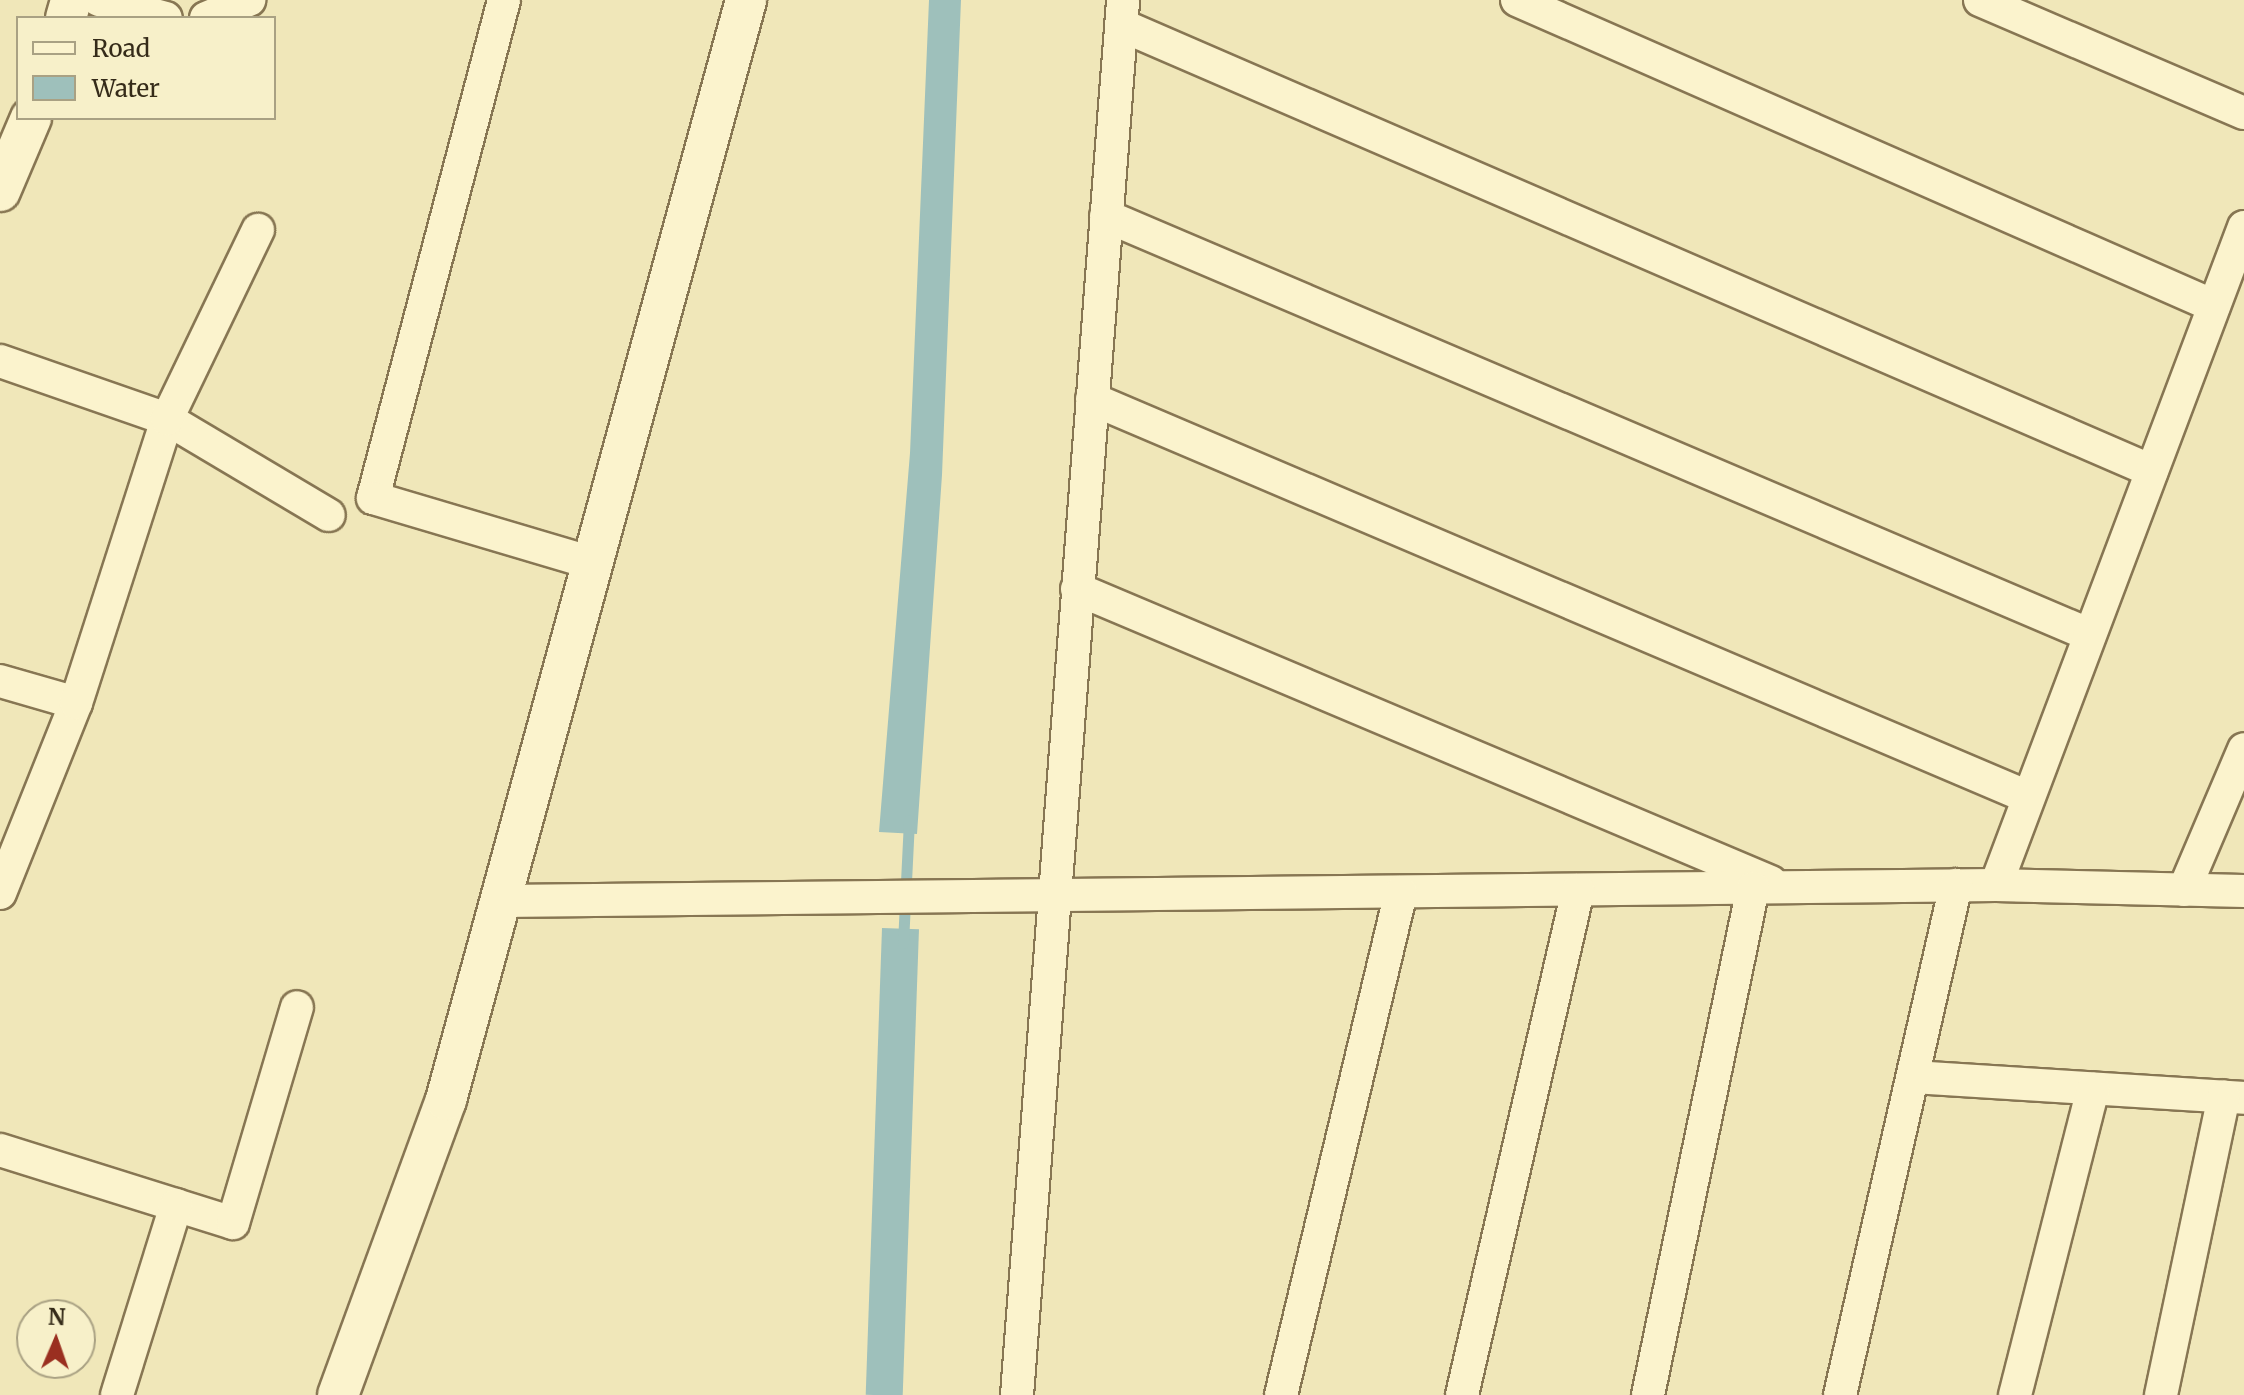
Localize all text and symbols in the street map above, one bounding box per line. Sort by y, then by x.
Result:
legend [16,16,276,120]
text: Road [92,33,150,64]
text: Water [92,73,160,104]
north arrow [16,1299,96,1379]
text: N [48,1303,66,1331]

